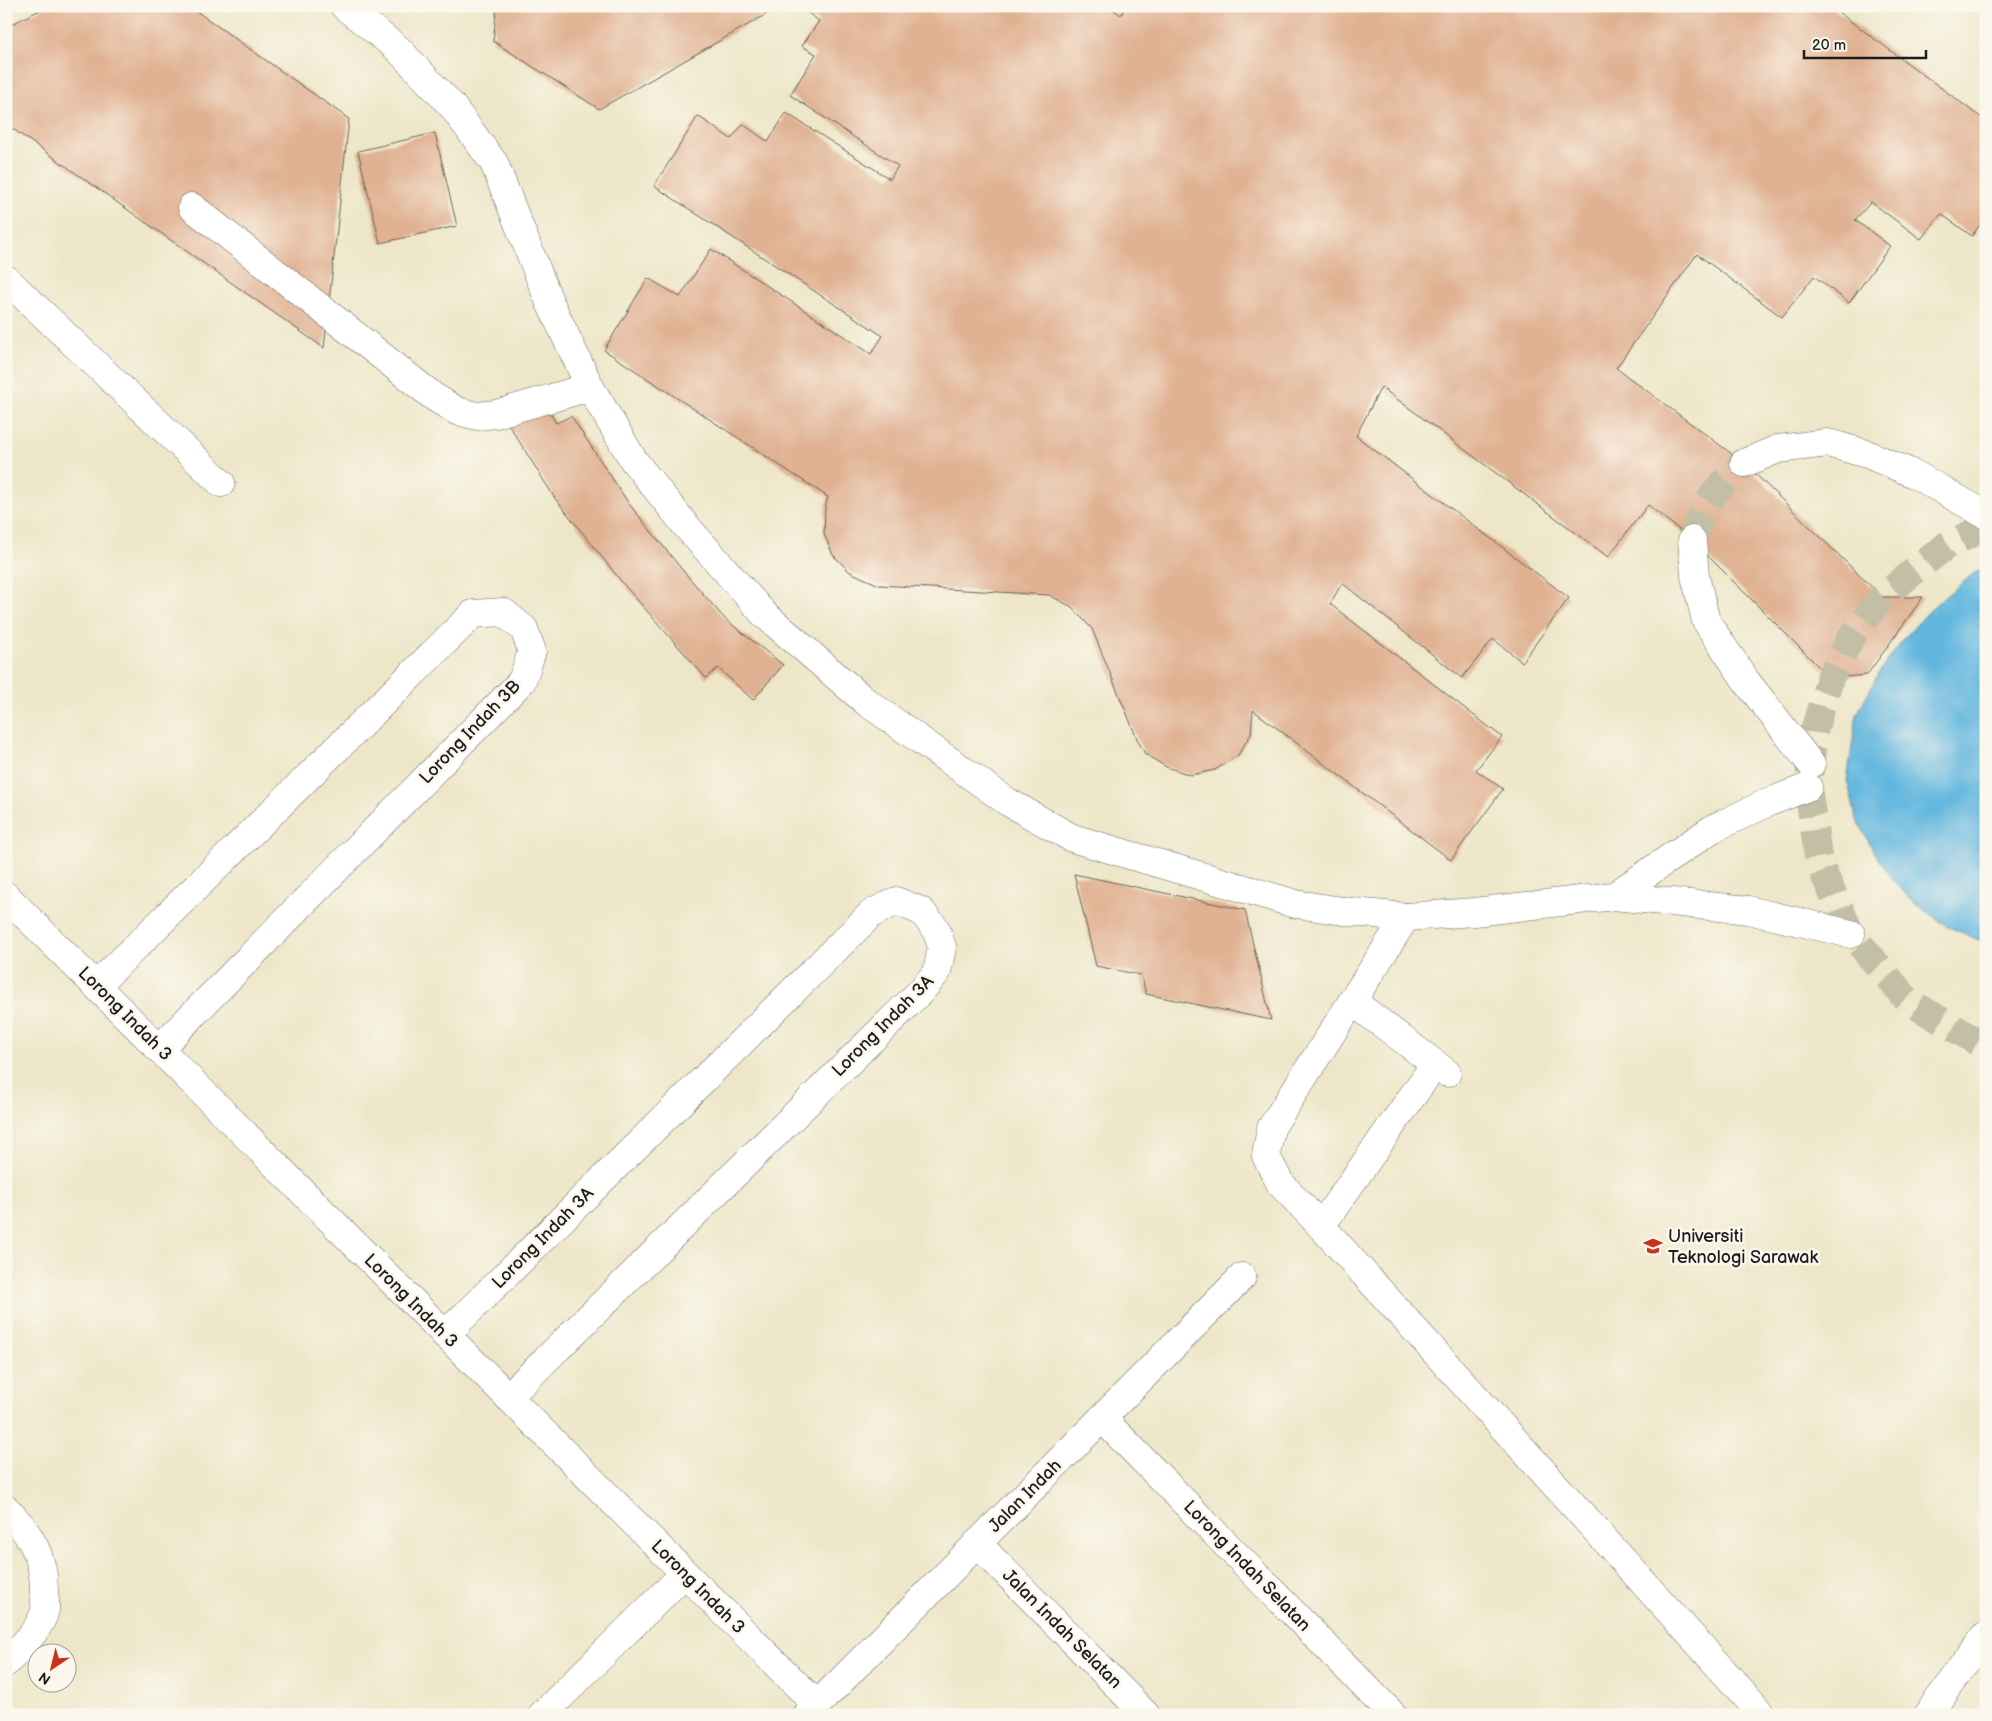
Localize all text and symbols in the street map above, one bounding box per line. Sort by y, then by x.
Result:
scale bar [1804,28,1927,60]
text: 20 m [1812,36,1846,55]
street label: Lorong Indah 3B [415,676,525,788]
street label: Lorong Indah 3 [74,963,176,1065]
street label: Lorong Indah 3A [828,971,938,1081]
street label: Lorong Indah 3A [488,1183,598,1293]
place label: Universiti Teknologi Sarawak [1668,1226,1819,1268]
school or university icon: Universiti Teknologi Sarawak [1642,1235,1664,1257]
street label: Lorong Indah 3 [360,1250,462,1352]
street label: Jalan Indah [984,1455,1066,1537]
street label: Lorong Indah Selatan [1179,1496,1315,1636]
street label: Lorong Indah 3 [647,1536,749,1638]
street label: Jalan Indah Selatan [998,1565,1126,1693]
north arrow [28,1644,78,1694]
text: N [36,1668,54,1688]

